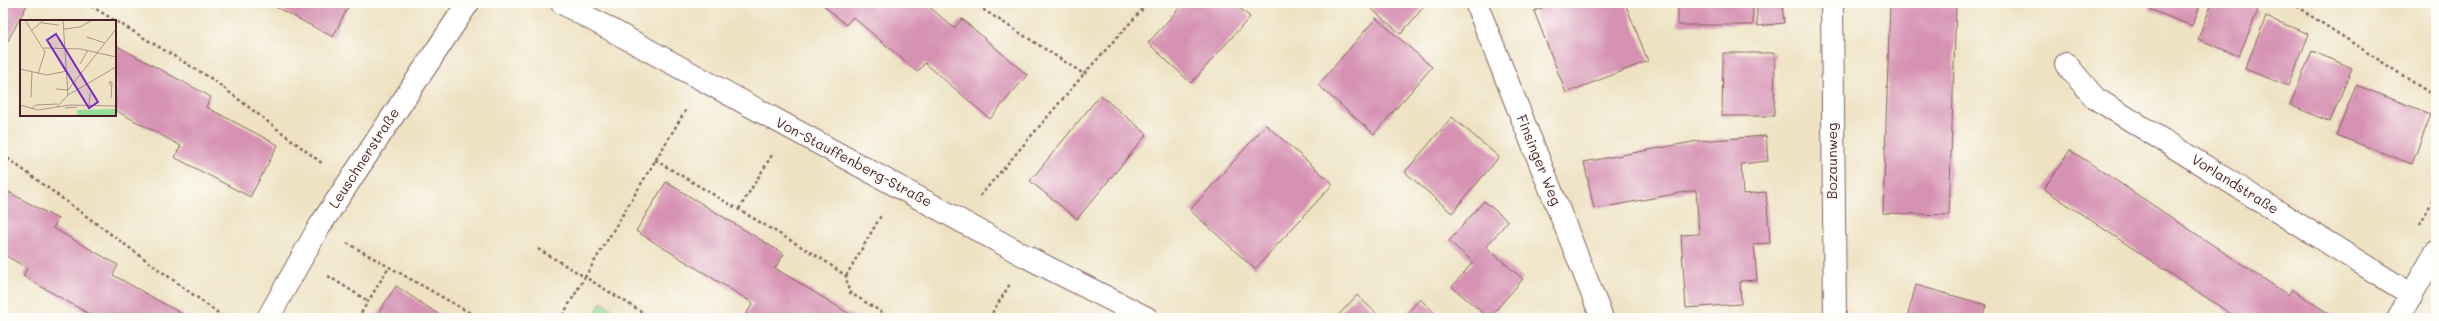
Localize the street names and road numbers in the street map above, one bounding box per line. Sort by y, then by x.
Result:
street label: Leuschnerstraße [324,104,403,212]
street label: Von-Stauffenberg-Straße [773,112,936,211]
street label: Finsinger Weg [1513,112,1566,208]
street label: Bozaunweg [1822,123,1841,199]
street label: Vorlandstraße [2188,149,2282,218]

